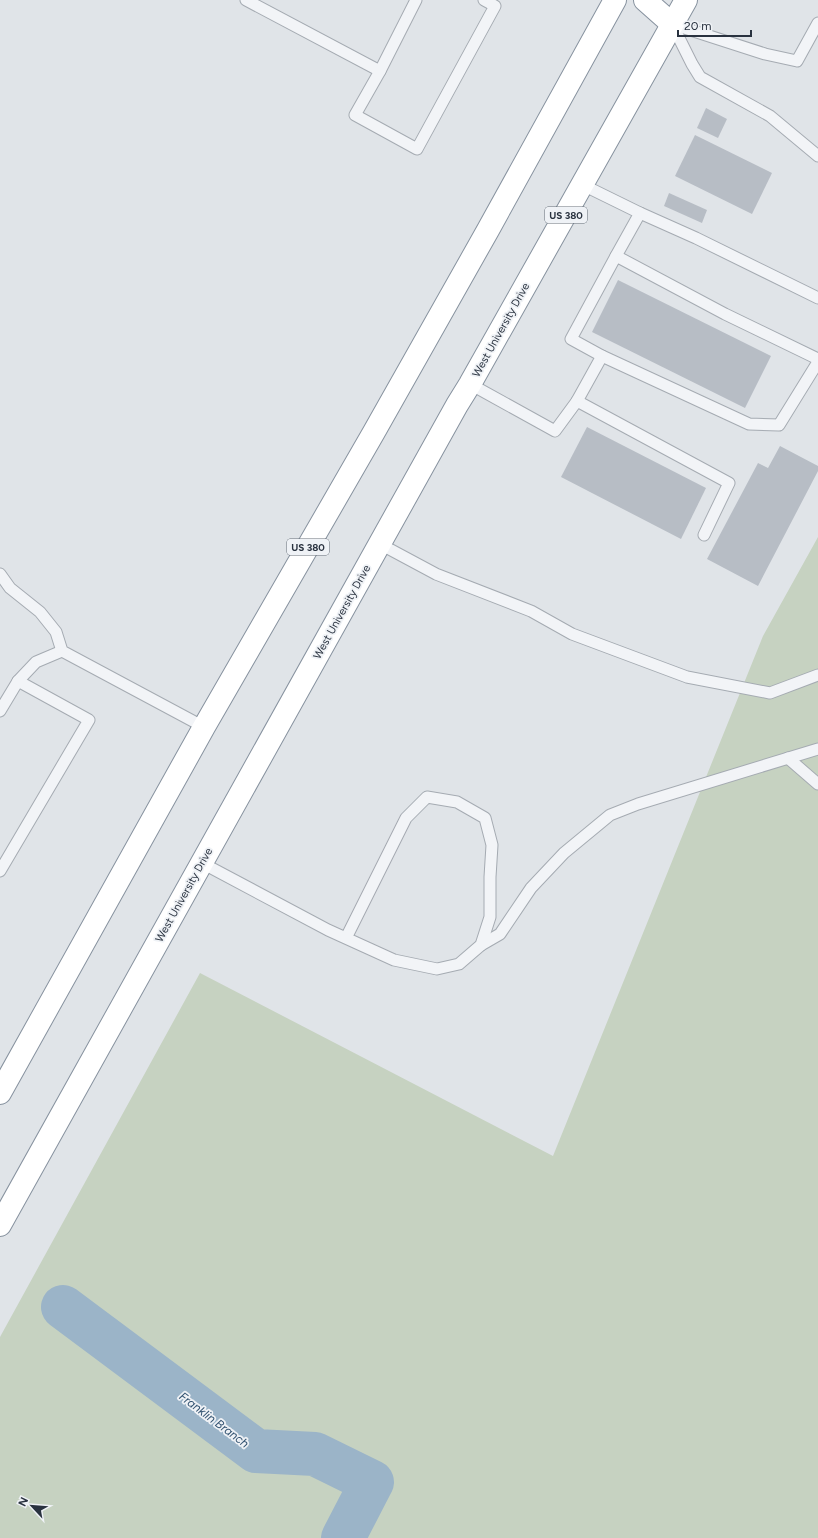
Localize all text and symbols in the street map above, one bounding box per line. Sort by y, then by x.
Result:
scale bar [678,12,751,38]
text: 20 m [684,19,712,33]
road number: US 380 [545,207,587,223]
street label: West University Drive [470,281,532,379]
road number: US 380 [287,539,329,555]
street label: West University Drive [311,563,373,661]
street label: West University Drive [153,846,215,944]
water label: Franklin Branch [176,1389,252,1451]
north arrow [12,1486,52,1526]
text: N [16,1495,31,1509]

